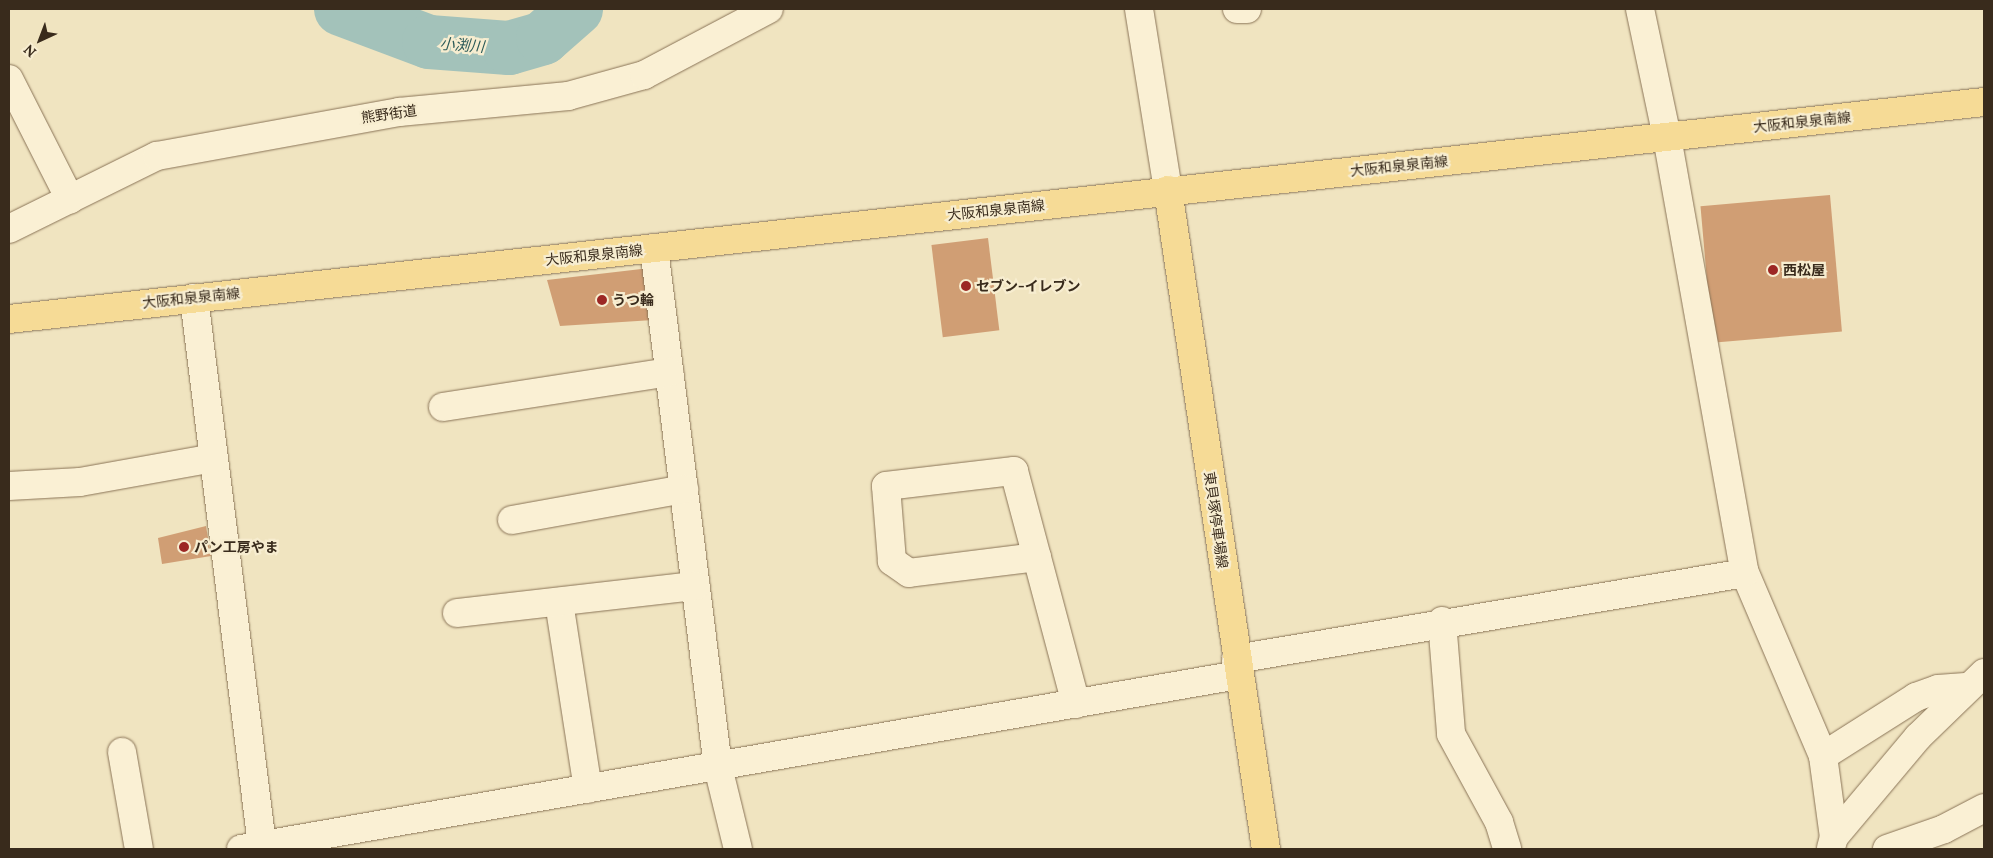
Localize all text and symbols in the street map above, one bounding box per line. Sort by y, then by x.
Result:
north arrow [15,15,65,65]
water label: 小渕川 [439,34,485,56]
text: N [20,41,40,61]
street label: 熊野街道 [360,102,418,126]
street label: 大阪和泉泉南線 [1752,109,1852,135]
street label: 大阪和泉泉南線 [1349,153,1449,179]
street label: 大阪和泉泉南線 [946,197,1046,223]
street label: 大阪和泉泉南線 [544,242,644,268]
place label: 西松屋 [1783,262,1825,278]
marker: 西松屋 [1767,264,1779,276]
place label: セブン-イレブン [976,278,1081,294]
marker: セブン-イレブン [960,280,972,292]
street label: 大阪和泉泉南線 [141,285,241,311]
place label: うつ輪 [612,292,654,308]
marker: うつ輪 [596,294,608,306]
street label: 東貝塚停車場線 [1201,470,1231,570]
place label: パン工房やま [194,539,278,555]
marker: パン工房やま [178,541,190,553]

